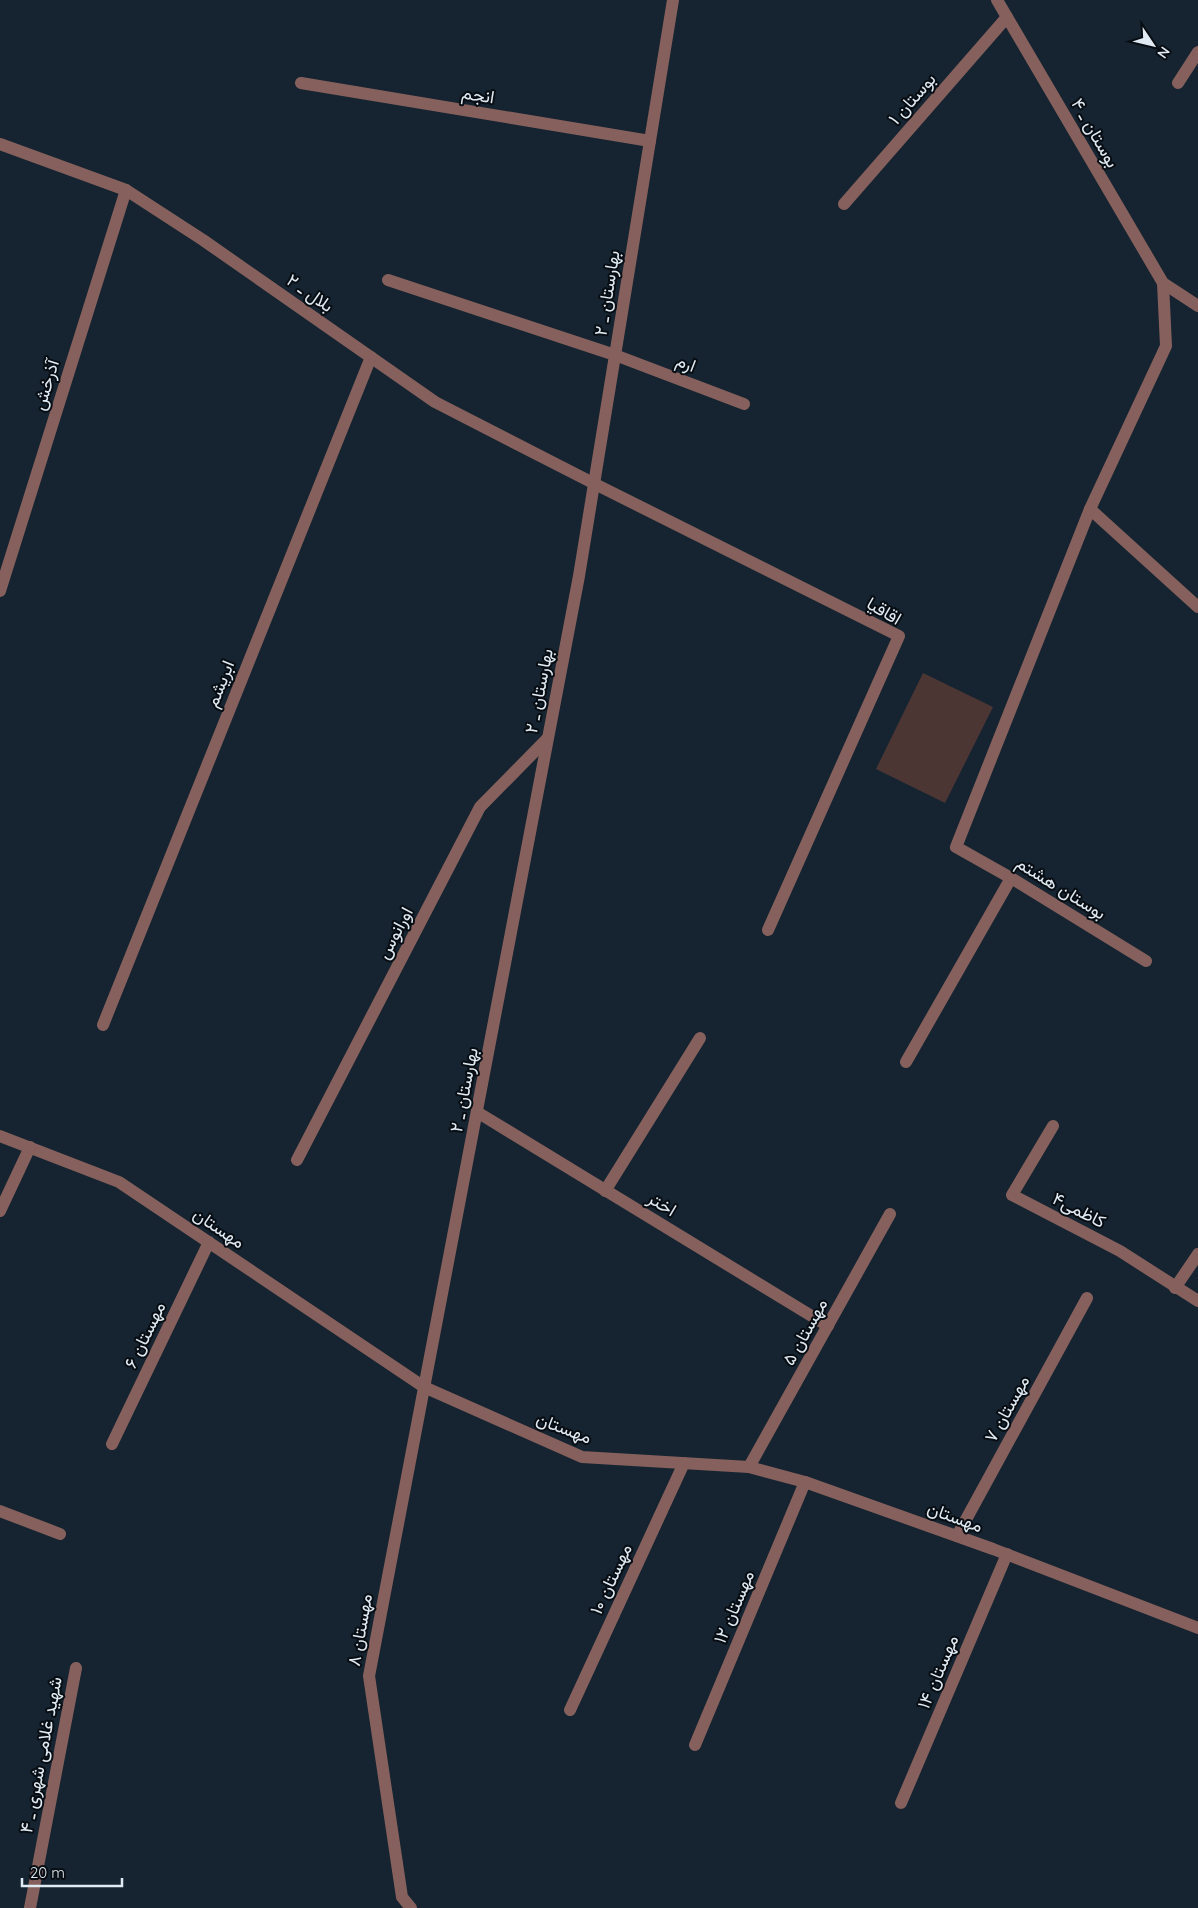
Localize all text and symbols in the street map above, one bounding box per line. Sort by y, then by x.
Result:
north arrow [1128,20,1178,70]
text: N [1153,43,1174,62]
street label: بوستان ۱ [883,68,940,129]
street label: انجم [460,81,496,109]
street label: بوستان ـ ۴ [1066,94,1124,172]
street label: بهارستان ـ ۲ [588,249,625,337]
street label: بلال ـ ۲ [282,268,338,317]
street label: ارم [673,348,699,378]
street label: آذرخش [27,355,65,413]
street label: اقاقیا [863,591,906,630]
street label: بهارستان ـ ۲ [519,647,558,735]
street label: ابریشم [200,657,240,711]
street label: بوستان هشتم [1011,851,1111,925]
street label: اورانوس [371,903,418,963]
street label: بهارستان ـ ۲ [444,1046,483,1134]
street label: اختر [643,1186,681,1221]
street label: کاظمی۴ [1049,1186,1110,1233]
street label: مهستان [189,1202,250,1253]
street label: مهستان ۵ [777,1294,832,1369]
street label: مهستان ۶ [119,1298,171,1372]
street label: مهستان ۷ [979,1371,1034,1446]
street label: مهستان [533,1406,595,1449]
street label: مهستان [924,1496,986,1537]
street label: مهستان ۱۰ [584,1540,637,1618]
street label: مهستان ۱۲ [708,1567,759,1647]
street label: مهستان ۸ [342,1592,377,1668]
street label: مهستان ۱۴ [912,1631,963,1712]
street label: شهید غلامی شهری ـ ۴ [14,1675,67,1835]
scale bar [22,1856,122,1888]
text: 20 m [30,1863,65,1882]

